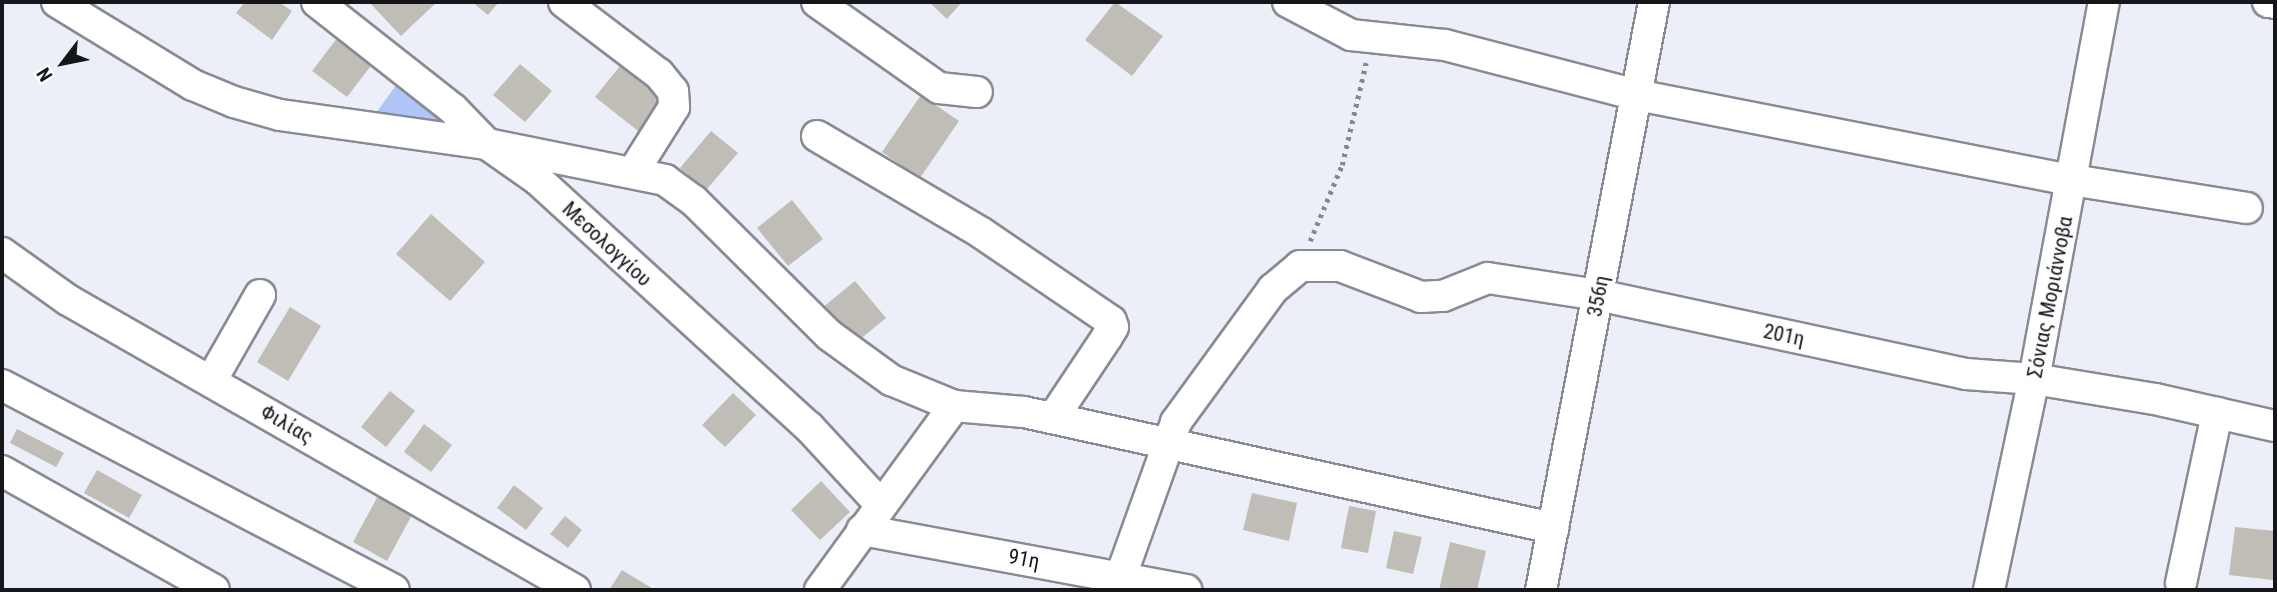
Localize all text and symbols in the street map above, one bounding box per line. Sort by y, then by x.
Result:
north arrow [28,28,98,98]
text: N [32,63,58,85]
street label: Μεσολογγίου [557,196,657,292]
street label: Σόνιας Μοριάννοβα [2022,214,2078,380]
street label: 356η [1582,273,1614,319]
street label: 201η [1761,318,1807,352]
street label: Φιλίας [256,399,318,449]
street label: 91η [1006,544,1042,574]

